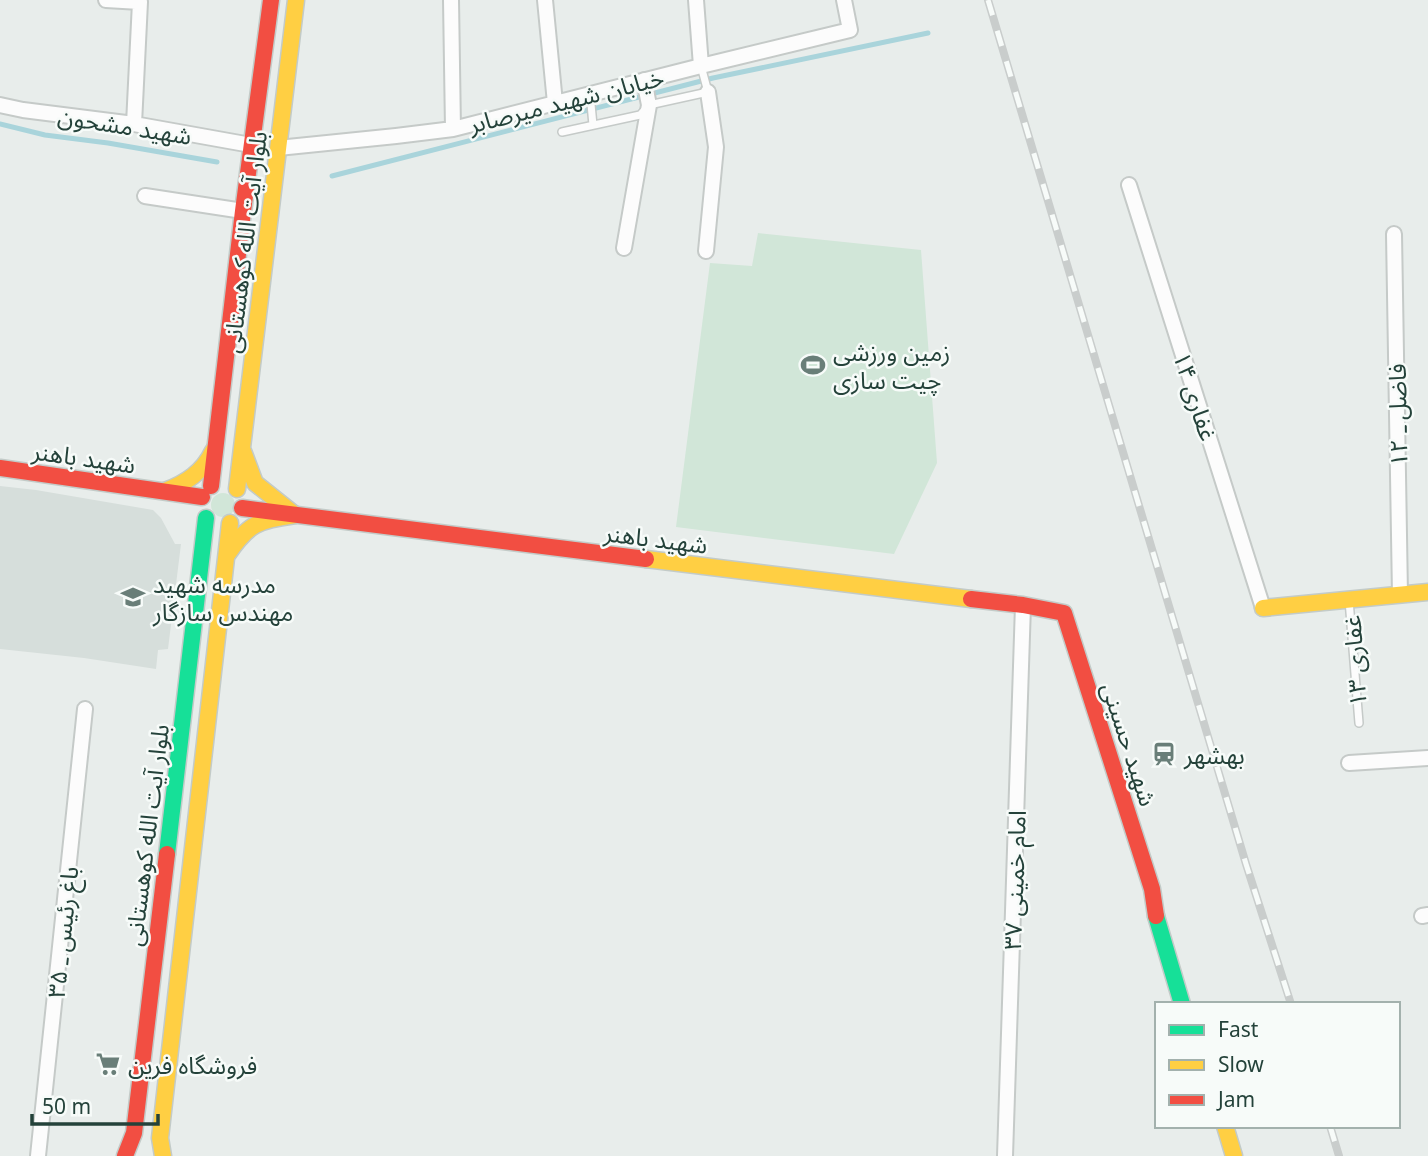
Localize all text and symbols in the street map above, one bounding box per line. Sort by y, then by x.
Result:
street label: خیابان شهید میرصابر [464,60,667,140]
street label: شهید مشحون [56,98,194,152]
street label: بلوار آیت الله کوهستانی [214,129,274,355]
place label: زمین ورزشی چیت سازی [833,335,950,396]
street label: غفاری ۱۴ [1166,347,1226,445]
sports icon: زمین ورزشی چیت سازی [799,351,827,379]
street label: فاضل ـ ۱۲ [1380,363,1414,467]
street label: شهید باهنر [29,433,138,481]
street label: شهید باهنر [601,515,710,561]
place label: مدرسه شهید مهندس سازگار [152,567,293,628]
school or university icon: مدرسه شهید مهندس سازگار [119,583,147,611]
street label: غفاری ۱۳ [1334,614,1374,708]
street label: شهید حسینی [1094,678,1166,810]
street label: بلوار آیت الله کوهستانی [116,722,176,948]
place label: بهشهر [1183,738,1245,771]
station icon: بهشهر [1150,740,1178,768]
street label: امام خمینی ۳۷ [995,810,1036,950]
street label: باغ رئیس ـ ۳۵ [39,865,87,1000]
legend [1155,1002,1400,1128]
text: Fast [1218,1015,1259,1043]
place label: فروشگاه فرین [128,1048,257,1081]
supermarket icon: فروشگاه فرین [94,1050,122,1078]
text: Slow [1218,1050,1264,1078]
scale bar [32,1082,158,1126]
text: Jam [1216,1085,1255,1113]
text: 50 m [42,1092,91,1120]

